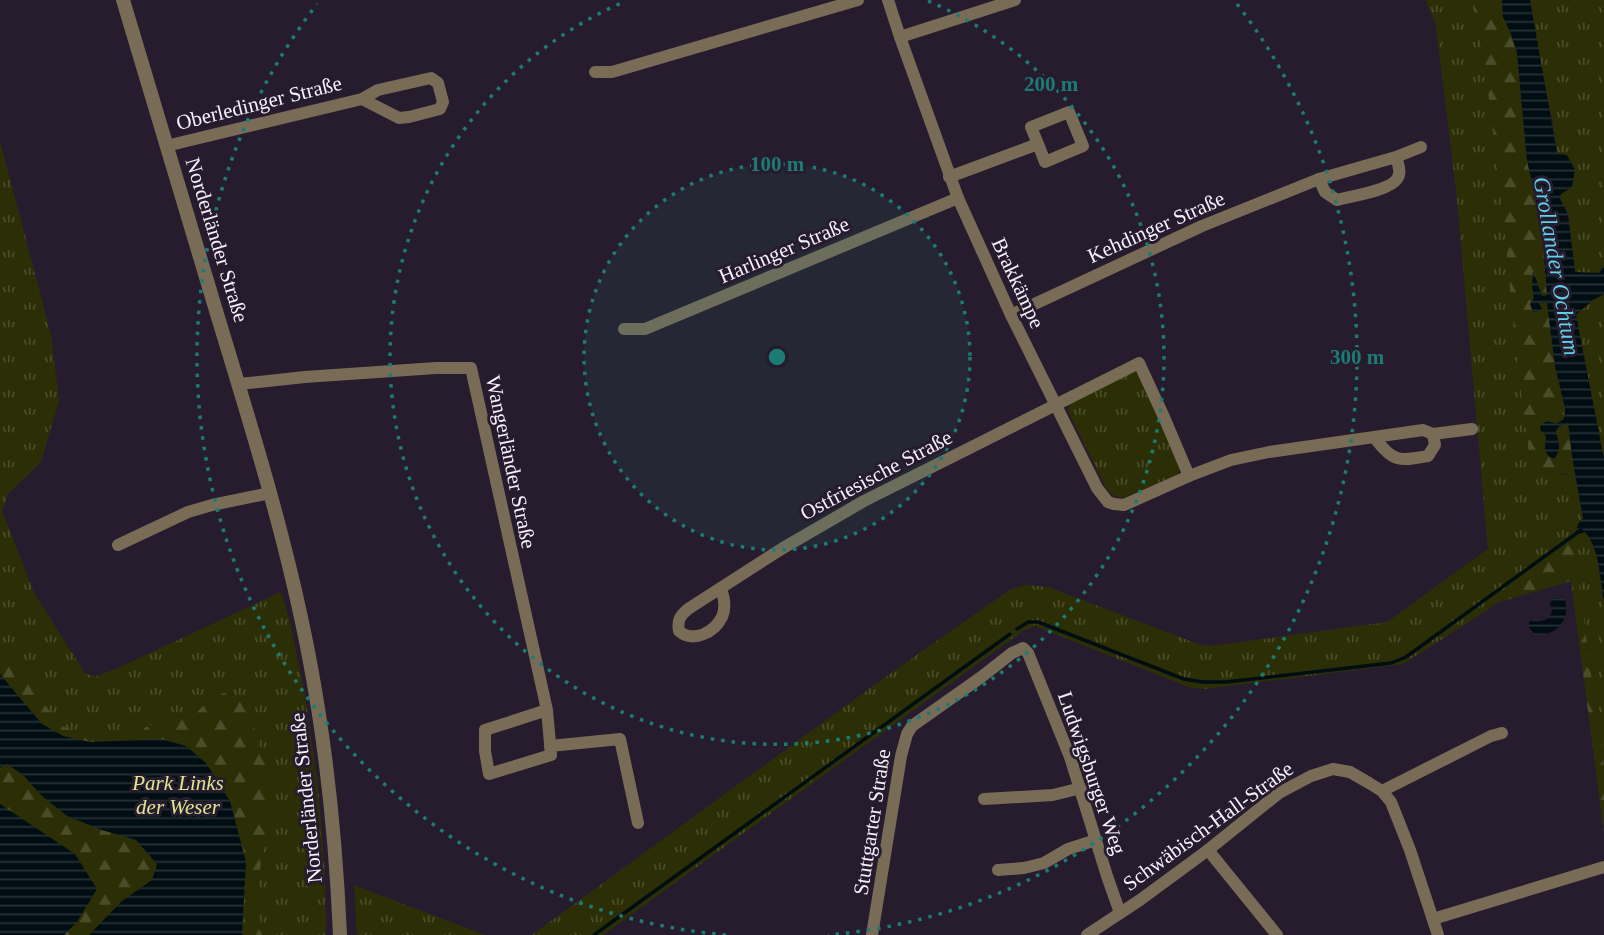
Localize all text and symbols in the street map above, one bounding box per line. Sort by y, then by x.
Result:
street label: Oberledinger Straße [174,71,344,135]
text: 200 m [1024,72,1079,96]
text: 100 m [750,152,805,176]
street label: Norderländer Straße [181,155,253,325]
water label: Grollander Ochtum [1528,175,1585,357]
street label: Kehdinger Straße [1084,186,1228,268]
street label: Harlinger Straße [715,212,853,288]
street label: Brakkämpe [987,234,1049,332]
centre of rings [765,345,789,369]
text: 300 m [1330,345,1385,369]
street label: Wangerländer Straße [481,373,541,551]
street label: Ostfriesische Straße [796,425,956,525]
street label: Ludwigsburger Weg [1053,688,1131,858]
street label: Norderländer Straße [285,712,327,884]
street label: Stuttgarter Straße [849,747,895,897]
street label: Schwäbisch-Hall-Straße [1118,756,1298,896]
park label: Park Links der Weser [131,771,224,819]

